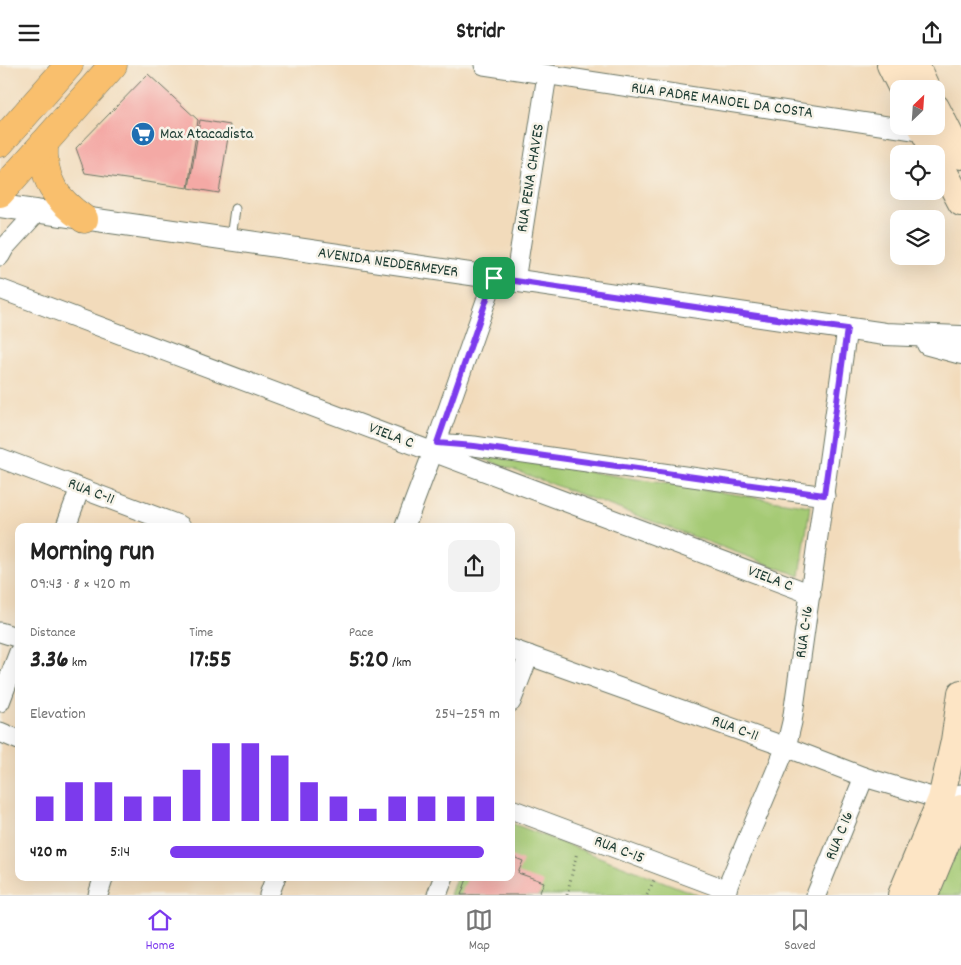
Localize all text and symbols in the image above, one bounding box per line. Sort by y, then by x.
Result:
text: Stridr [456,17,505,48]
icon: menu [15,19,43,47]
icon: share [918,19,946,47]
street label: RUA PADRE MANOEL DA COSTA [630,77,815,125]
north arrow [890,80,945,135]
map controls [890,80,945,265]
supermarket icon: Max Atacadista [130,121,156,147]
street label: RUA PENA CHAVES [511,122,551,234]
place label: Max Atacadista [160,123,254,146]
button: locate [890,145,945,200]
button: layers [890,210,945,265]
street label: AVENIDA NEDDERMEYER [316,242,460,284]
pin [473,257,515,299]
icon: arrive [480,264,508,292]
street label: VIELA C [365,417,417,455]
street label: RUA C-11 [64,473,118,511]
text: Morning run [30,534,154,574]
button: share [448,540,500,592]
street label: VIELA C [744,560,796,598]
text: 09:43 · 8 × 420 m [30,573,130,596]
street label: RUA C-16 [790,604,820,660]
text: Distance [30,623,76,643]
text: Time [189,623,213,643]
text: Pace [349,623,373,643]
text: 3.36 [30,643,69,679]
text: 17:55 [189,643,232,679]
text: 5:20 [349,643,389,679]
text: km [69,653,87,673]
text: /km [389,653,412,673]
text: Elevation [30,703,86,726]
text: 254–259 m [435,703,500,726]
street label: RUA C-11 [708,710,762,748]
street label: RUA C 16 [820,808,860,864]
street label: RUA C-15 [591,830,647,870]
text: 420 m [30,841,67,864]
text: 5:14 [110,841,130,864]
tab: Home [145,906,175,956]
tab: Map [465,906,493,956]
tab: Saved [784,906,816,956]

